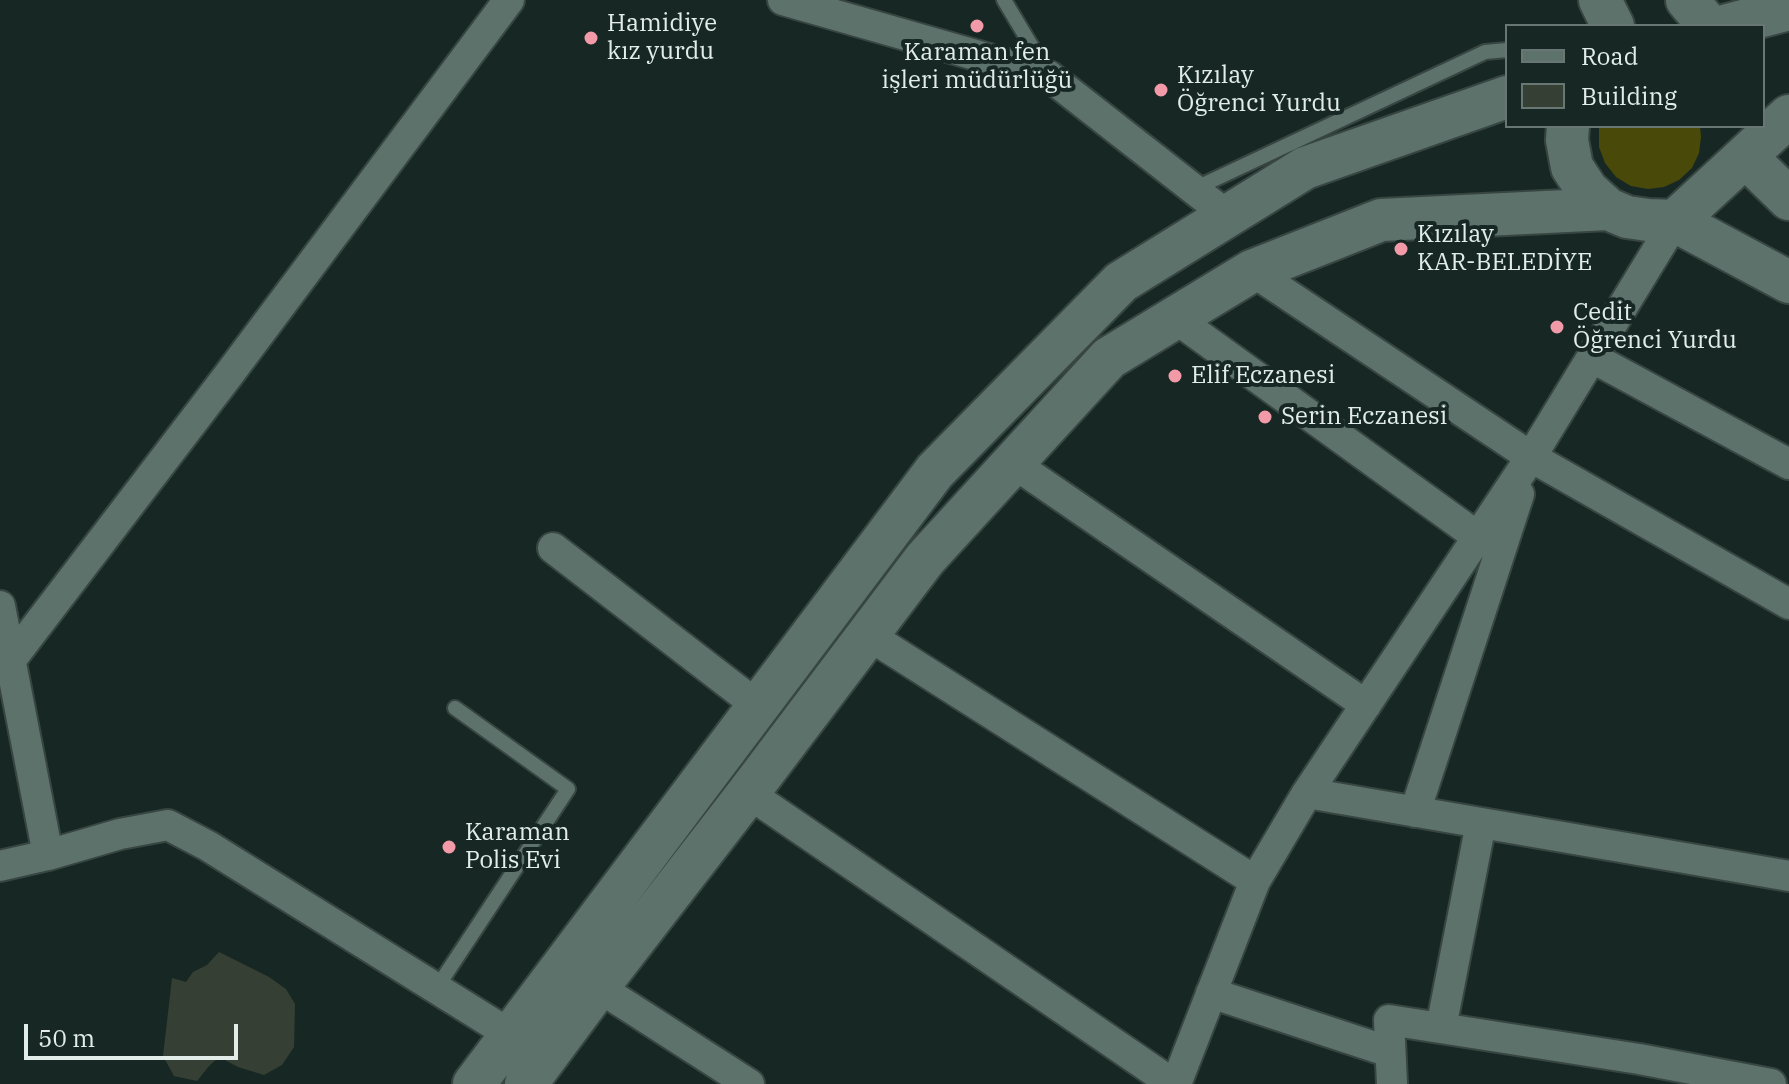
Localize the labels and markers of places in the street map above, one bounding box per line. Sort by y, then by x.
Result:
place label: Hamidiye kız yurdu [607,10,717,66]
marker: Karaman fen işleri müdürlüğü [968,17,986,35]
marker: Hamidiye kız yurdu [582,29,600,47]
place label: Karaman fen işleri müdürlüğü [882,39,1072,95]
place label: Kızılay Öğrenci Yurdu [1177,62,1341,118]
marker: Kızılay Öğrenci Yurdu [1152,81,1170,99]
place label: Kızılay KAR-BELEDİYE [1417,221,1592,277]
marker: Kızılay KAR-BELEDİYE [1392,240,1410,258]
place label: Cedit Öğrenci Yurdu [1573,299,1737,355]
marker: Cedit Öğrenci Yurdu [1548,318,1566,336]
place label: Elif Eczanesi [1191,362,1335,390]
marker: Elif Eczanesi [1166,367,1184,385]
place label: Serin Eczanesi [1281,403,1447,431]
marker: Serin Eczanesi [1256,408,1274,426]
place label: Karaman Polis Evi [465,819,570,875]
marker: Karaman Polis Evi [440,838,458,856]

